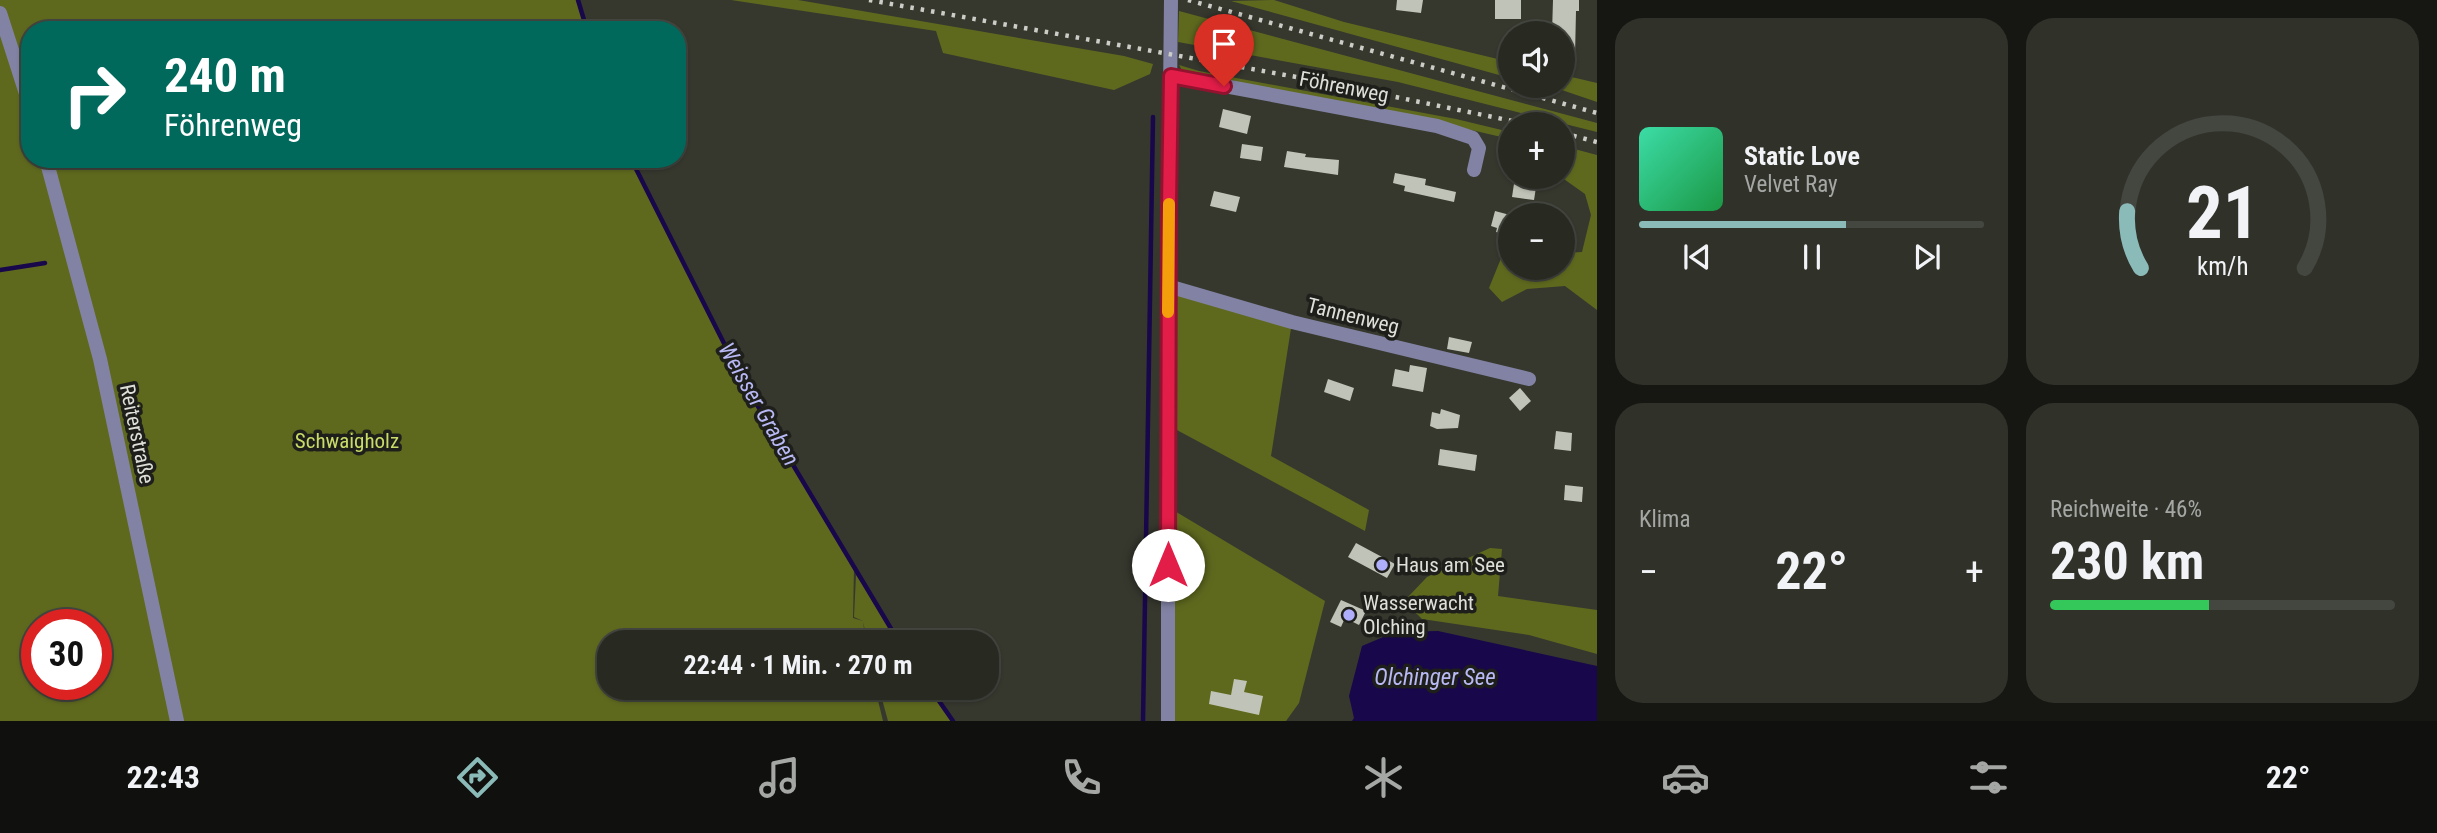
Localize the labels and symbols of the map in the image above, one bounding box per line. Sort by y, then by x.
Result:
pin [1194,14,1254,86]
street label: Föhrenweg [1297,67,1391,107]
street label: Tannenweg [1304,293,1402,339]
water label: Weisser Graben [712,338,805,471]
street label: Reiterstraße [115,382,159,486]
park label: Schwaigholz [295,429,399,453]
position arrow [1131,528,1205,602]
place label: Haus am See [1396,553,1505,577]
marker: Haus am See [1374,557,1390,573]
place label: Wasserwacht Olching [1363,591,1474,639]
marker: Wasserwacht Olching [1341,607,1357,623]
speed limit sign: 30 [21,609,112,700]
water label: Olchinger See [1374,664,1496,691]

